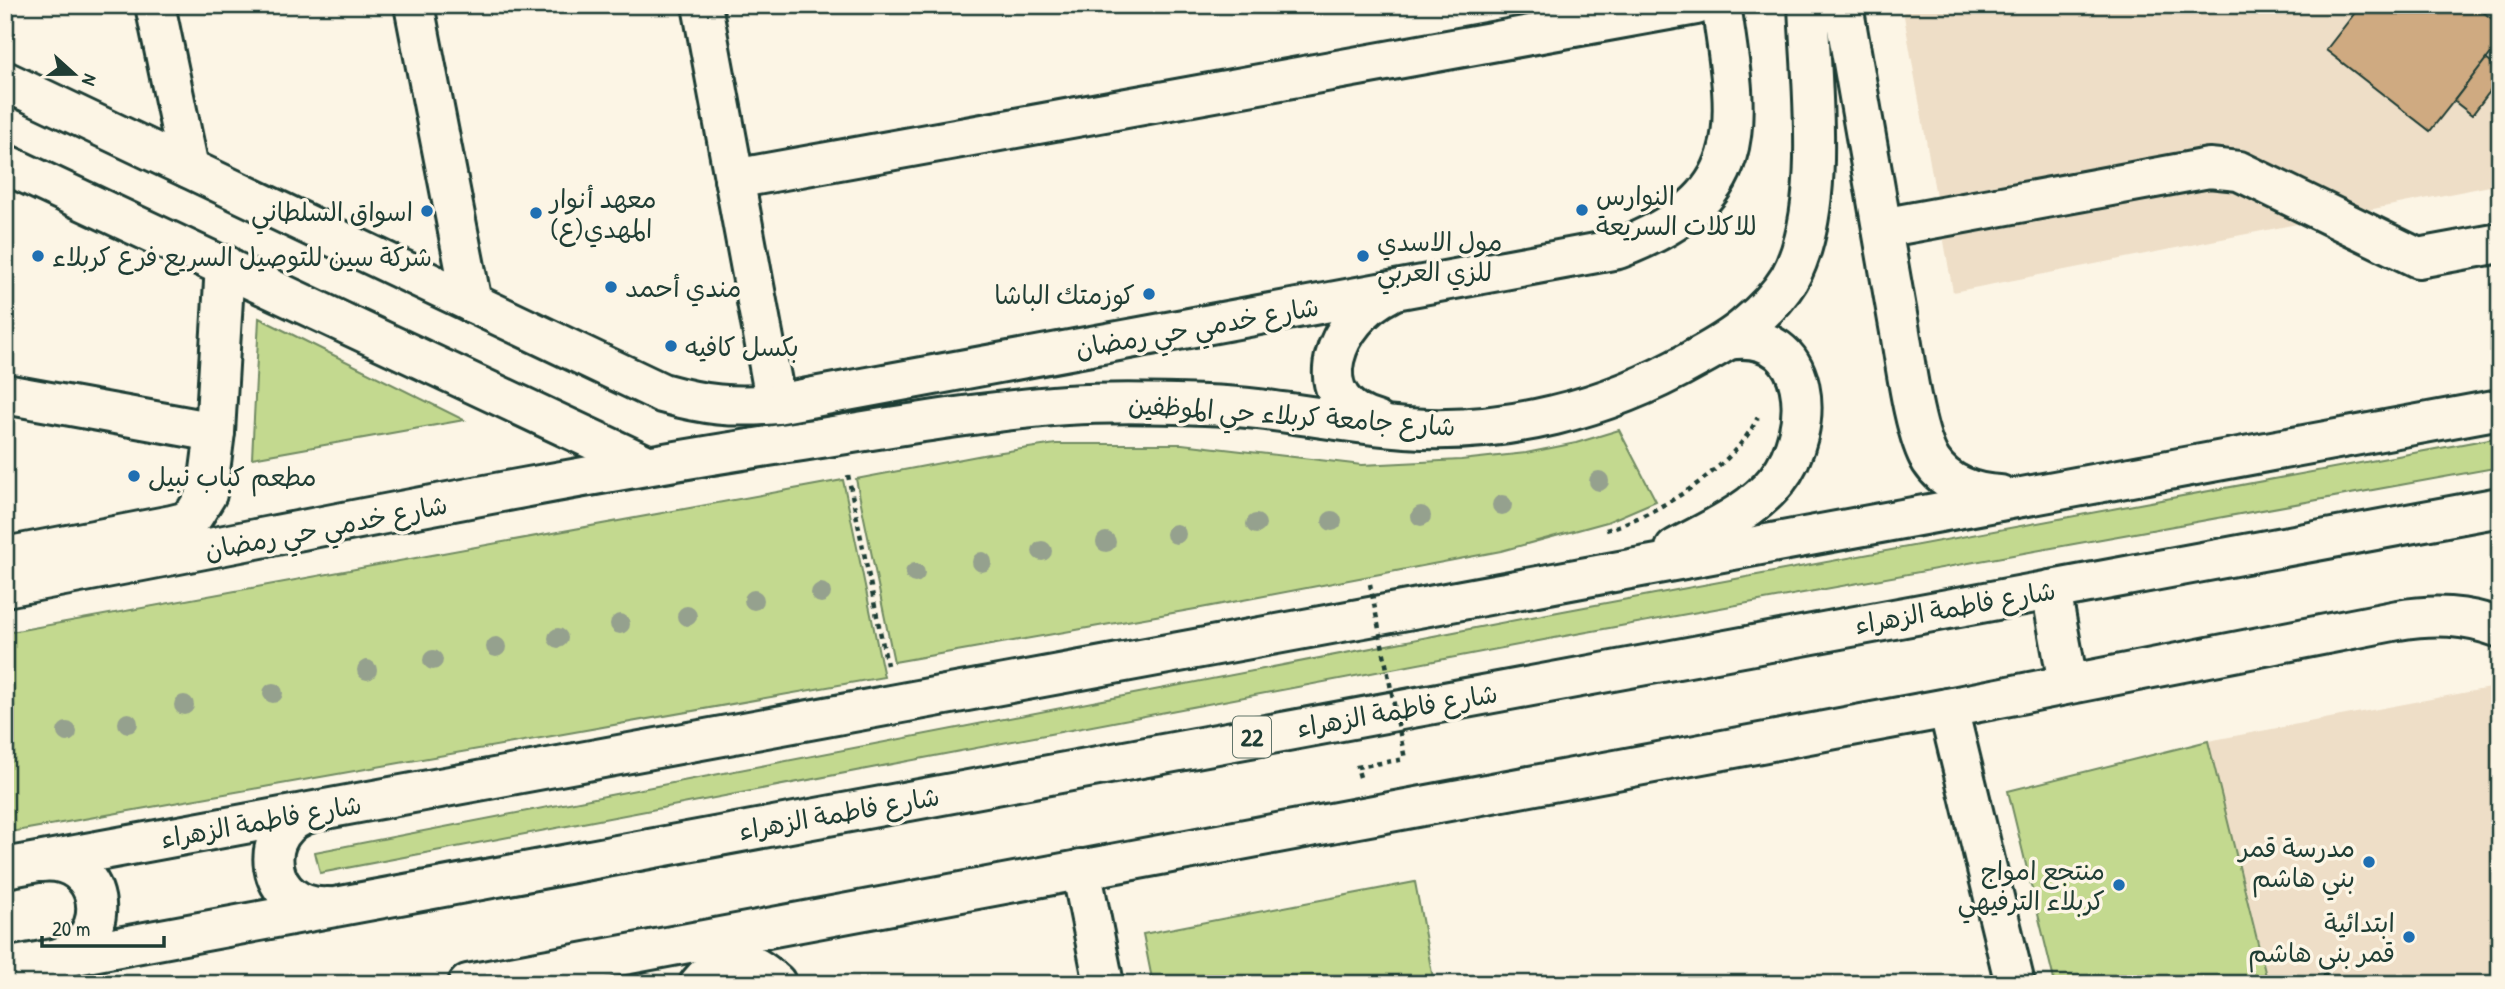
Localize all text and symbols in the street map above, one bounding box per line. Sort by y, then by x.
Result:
north arrow [38,38,108,108]
text: N [76,71,104,89]
place label: النوارس للاكلات السريعة [1596,178,1757,243]
place label: معهد أنوار المهدي(ع) [548,181,657,248]
place label: اسواق السلطاني [251,194,413,235]
marker: النوارس للاكلات السريعة [1574,202,1590,218]
marker: اسواق السلطاني [419,203,435,219]
marker: معهد أنوار المهدي(ع) [528,205,544,221]
place label: مول الاسدي للزي العربي [1377,224,1502,295]
place label: شركة سين للتوصيل السريع فرع كربلاء [52,239,432,276]
marker: شركة سين للتوصيل السريع فرع كربلاء [30,248,46,264]
marker: مول الاسدي للزي العربي [1355,248,1371,264]
place label: مندي أحمد [625,270,741,307]
place label: كوزمتك الباشا [994,277,1135,312]
marker: مندي أحمد [603,279,619,295]
marker: كوزمتك الباشا [1141,286,1157,302]
street label: شارع خدمي حي رمضان [1073,288,1322,372]
place label: بكسل كافيه [685,329,799,364]
marker: بكسل كافيه [663,338,679,354]
street label: شارع جامعة كربلاء حي الموظفين [1127,386,1457,450]
place label: مطعم كباب نبيل [148,459,317,497]
marker: مطعم كباب نبيل [126,468,142,484]
street label: شارع خدمي حي رمضان [202,486,451,574]
street label: شارع فاطمة الزهراء [1852,572,2058,643]
street label: شارع فاطمة الزهراء [1294,675,1500,746]
road number: 22 [1233,716,1271,758]
street label: شارع فاطمة الزهراء [736,778,942,849]
street label: شارع فاطمة الزهراء [158,786,364,857]
place label: مدرسة قمر بني هاشم [2237,830,2355,901]
place label: منتجع امواج كربلاء الترفيهي [1957,853,2105,924]
marker: مدرسة قمر بني هاشم [2361,854,2377,870]
marker: منتجع امواج كربلاء الترفيهي [2111,877,2127,893]
scale bar [42,905,164,949]
place label: ابتدائية قمر بني هاشم [2248,905,2395,976]
text: 20 m [52,914,90,943]
marker: ابتدائية قمر بني هاشم [2401,929,2417,945]

